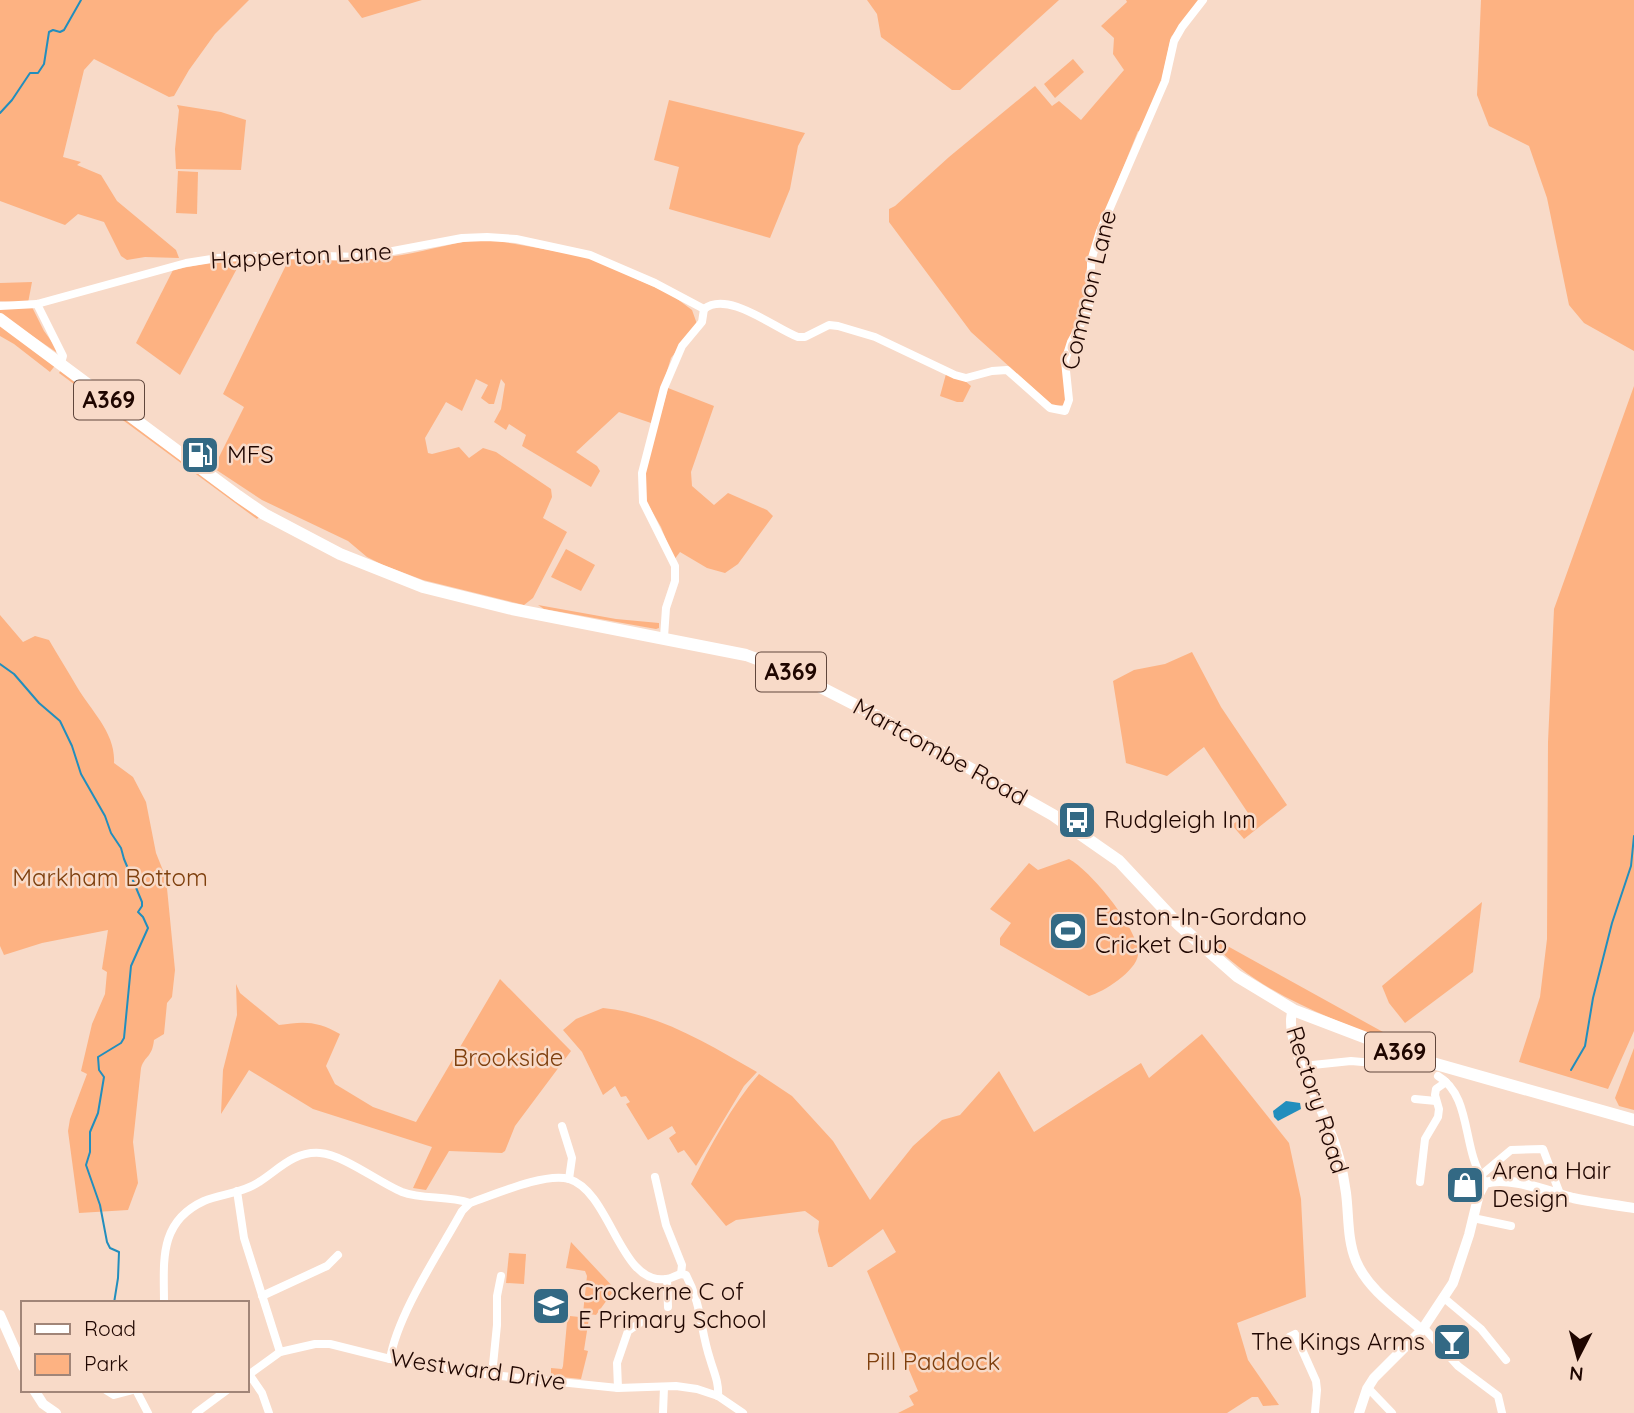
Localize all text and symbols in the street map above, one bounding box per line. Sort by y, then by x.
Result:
street label: Common Lane [1054,207,1122,373]
street label: Happerton Lane [210,235,392,275]
road number: A369 [74,380,144,420]
fuel station icon: MFS [179,434,221,476]
place label: MFS [227,439,274,469]
road number: A369 [756,652,826,692]
street label: Martcombe Road [848,691,1033,811]
bus stop icon: Rudgleigh Inn [1056,799,1098,841]
place label: Rudgleigh Inn [1104,804,1256,834]
park label: Markham Bottom [12,862,208,892]
place label: Easton-In-Gordano Cricket Club [1095,901,1307,959]
sports icon: Easton-In-Gordano Cricket Club [1047,910,1089,952]
street label: Rectory Road [1280,1022,1356,1177]
road number: A369 [1365,1032,1435,1072]
park label: Brookside [453,1042,563,1072]
place label: Arena Hair Design [1492,1155,1611,1213]
shop icon: Arena Hair Design [1444,1164,1486,1206]
place label: Crockerne C of E Primary School [578,1276,767,1334]
school or university icon: Crockerne C of E Primary School [530,1285,572,1327]
legend [21,1301,248,1392]
text: Road [84,1315,136,1341]
bar icon: The Kings Arms [1431,1321,1473,1363]
north arrow [1543,1322,1613,1392]
place label: The Kings Arms [1251,1326,1425,1356]
street label: Westward Drive [388,1342,568,1396]
park label: Pill Paddock [866,1346,1000,1376]
text: Park [84,1350,128,1376]
text: N [1568,1361,1584,1387]

